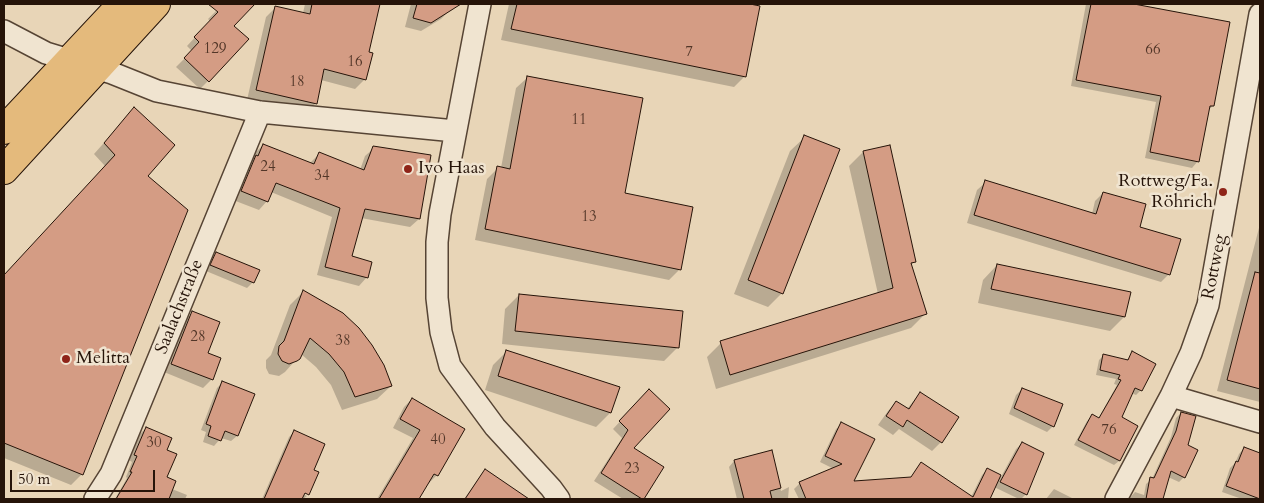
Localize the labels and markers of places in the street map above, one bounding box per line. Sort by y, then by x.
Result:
place label: Ivo Haas [418,158,484,180]
marker: Ivo Haas [402,163,414,175]
place label: Rottweg/Fa. Röhrich [1118,171,1213,213]
marker: Rottweg/Fa. Röhrich [1217,186,1229,198]
place label: Melitta [76,348,130,370]
marker: Melitta [60,353,72,365]

